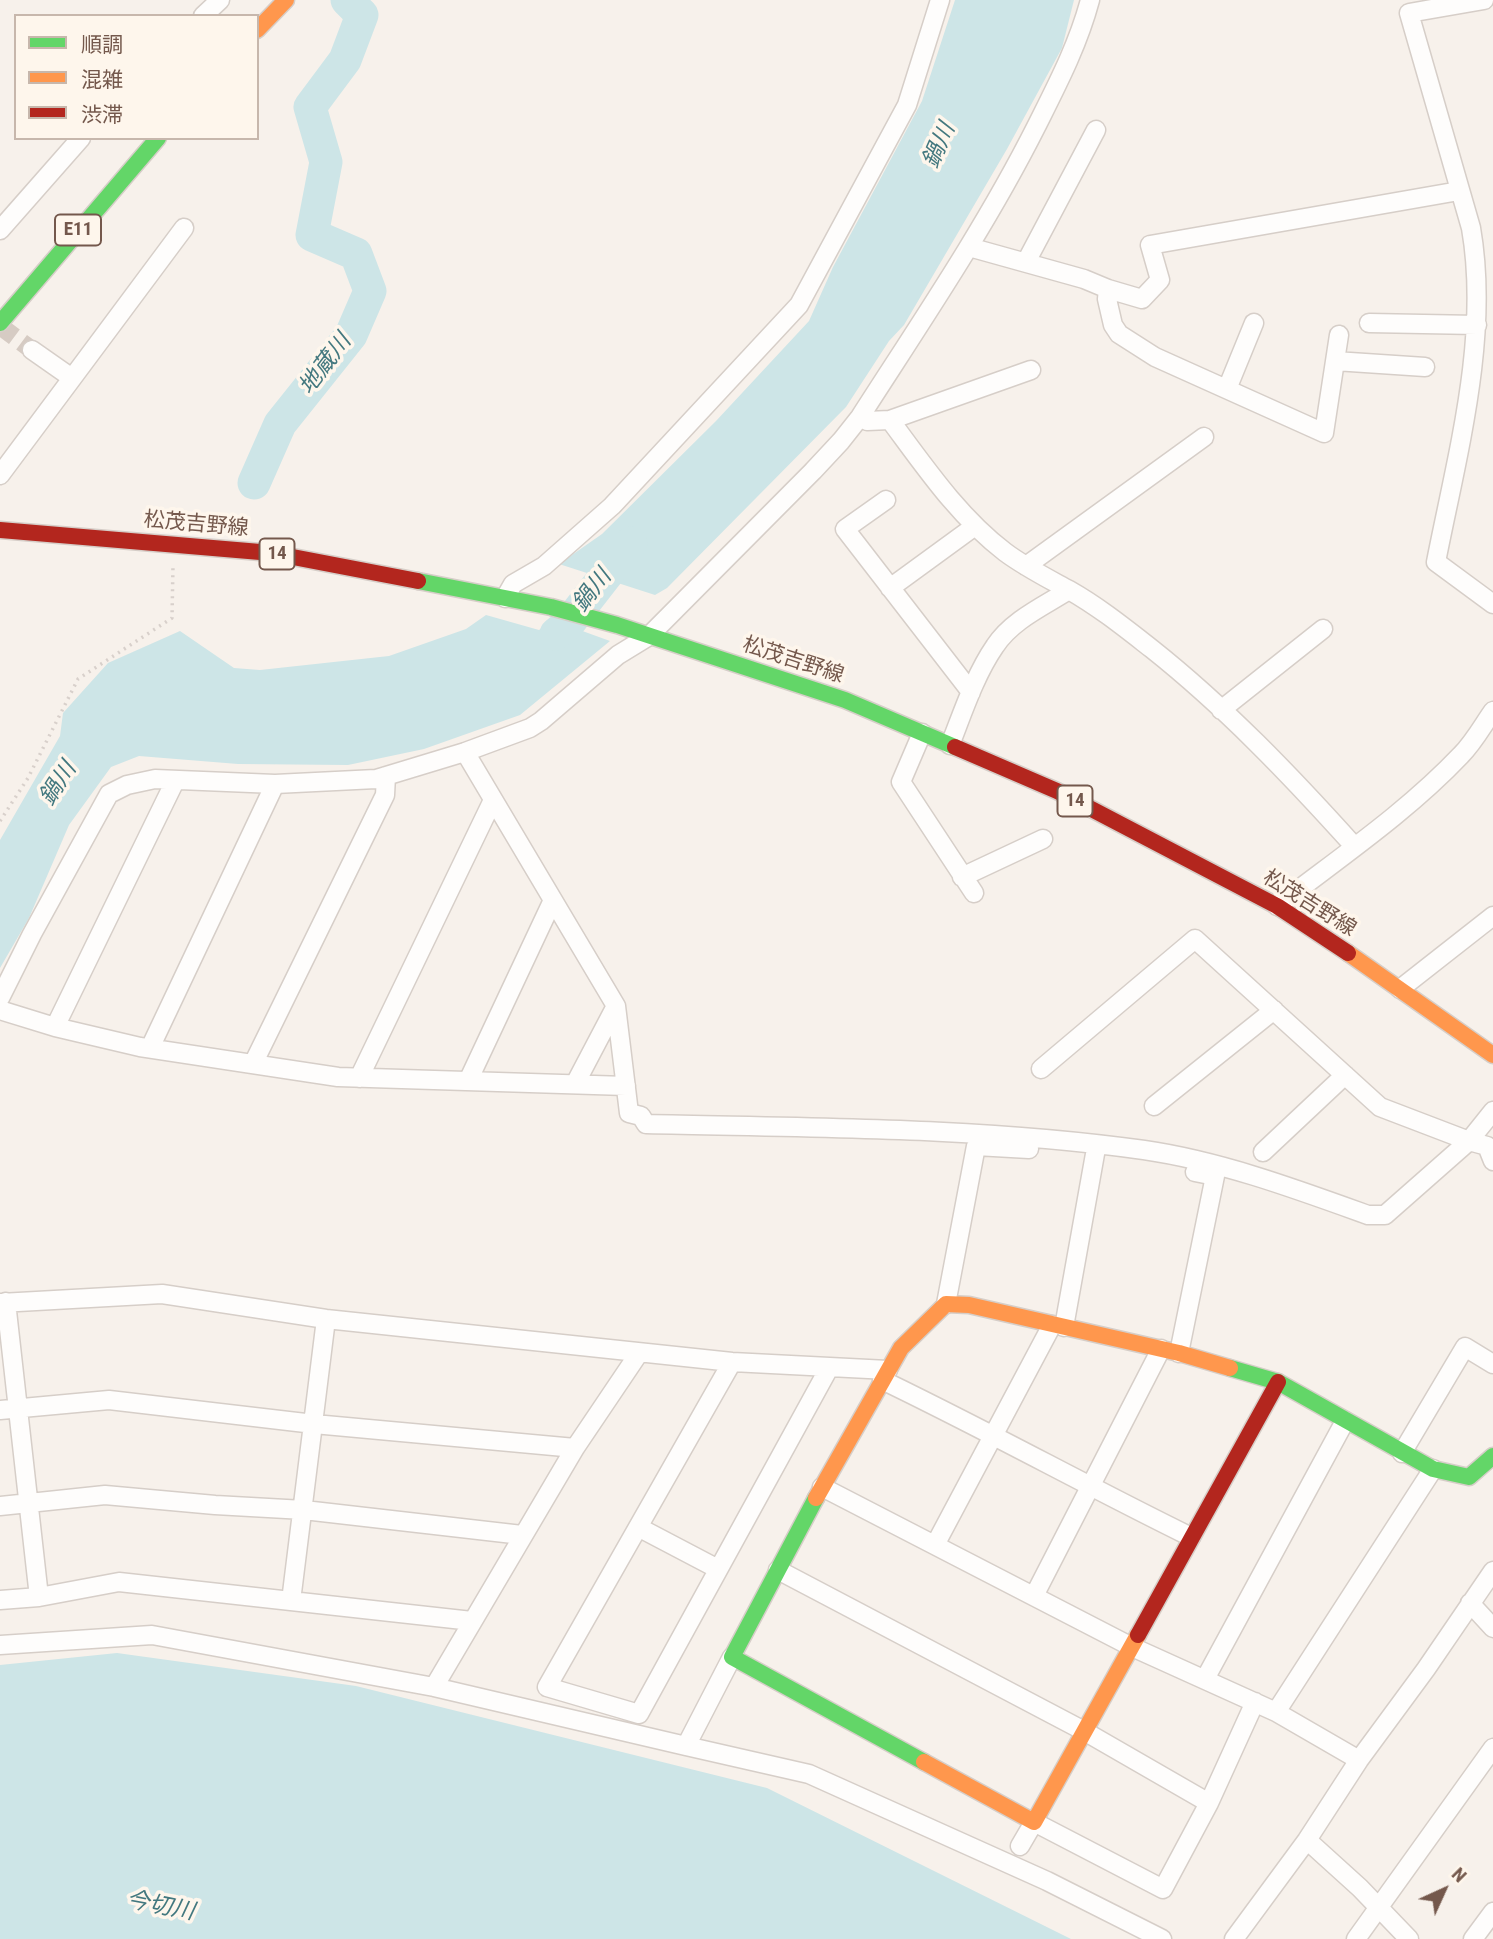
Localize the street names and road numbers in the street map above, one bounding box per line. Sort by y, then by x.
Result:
road number: E11 [55,214,101,246]
street label: 松茂吉野線 [143,508,249,542]
road number: 14 [260,538,294,569]
street label: 松茂吉野線 [739,633,847,689]
road number: 14 [1058,786,1092,816]
street label: 松茂吉野線 [1258,865,1360,943]

